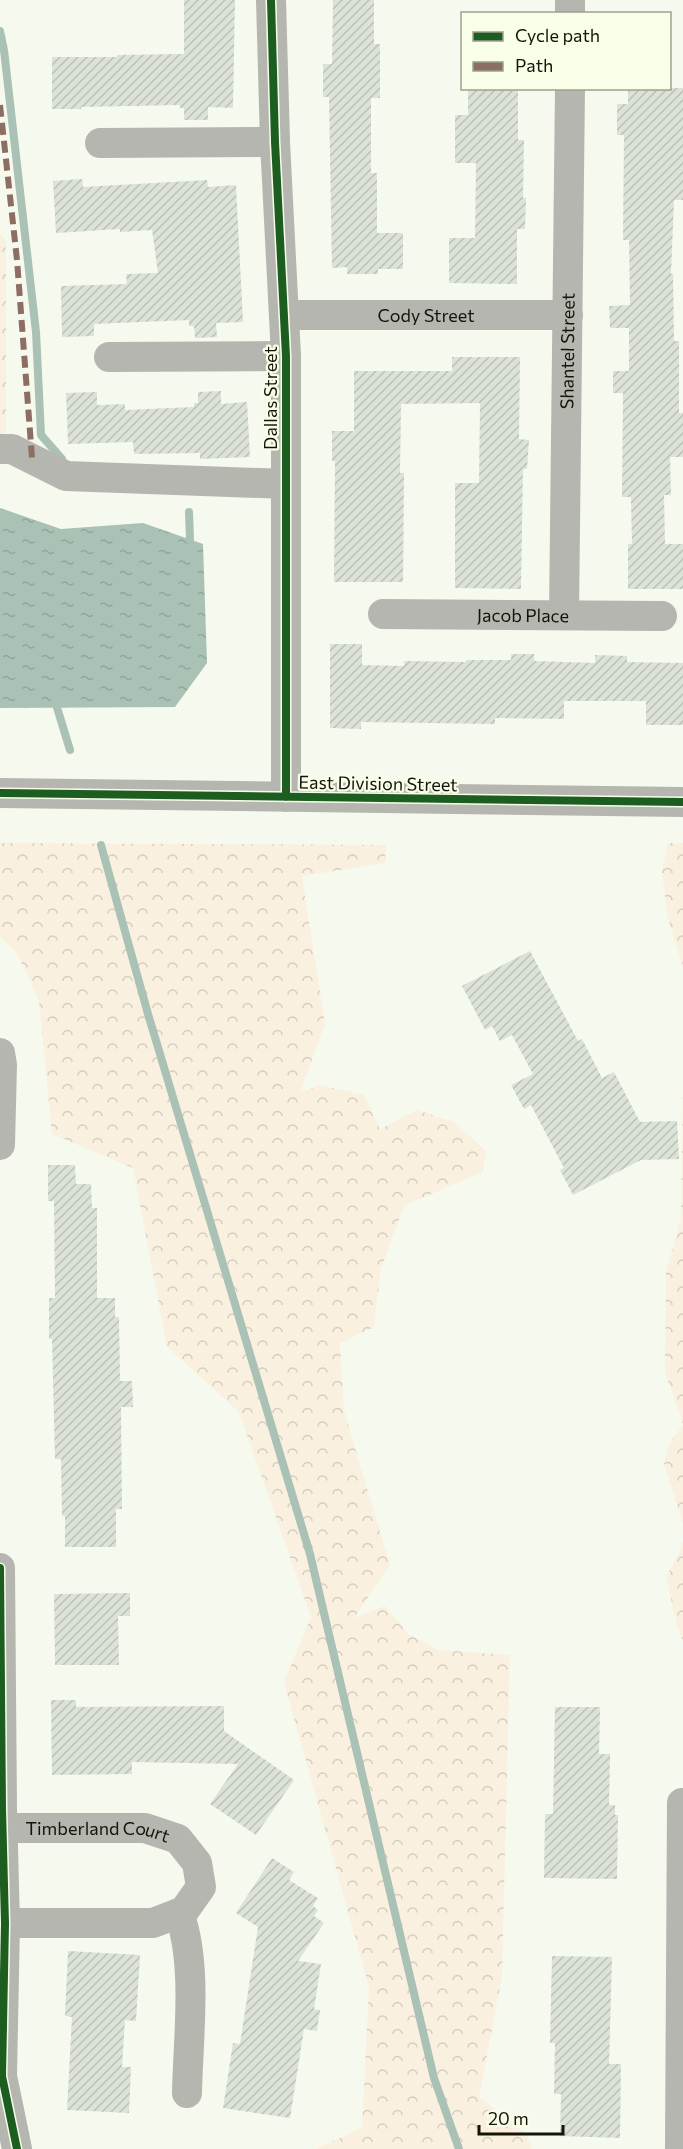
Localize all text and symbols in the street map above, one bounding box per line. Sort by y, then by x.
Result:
legend [461,12,671,90]
text: Cycle path [515,24,600,46]
text: Path [515,54,553,76]
street label: Shantel Street [555,293,579,409]
street label: Cody Street [377,304,475,326]
street label: Dallas Street [259,346,281,450]
street label: Jacob Place [477,604,569,626]
street label: East Division Street [298,771,458,795]
street label: Timberland Court [25,1817,173,1847]
scale bar [479,2098,563,2136]
text: 20 m [488,2107,529,2129]

